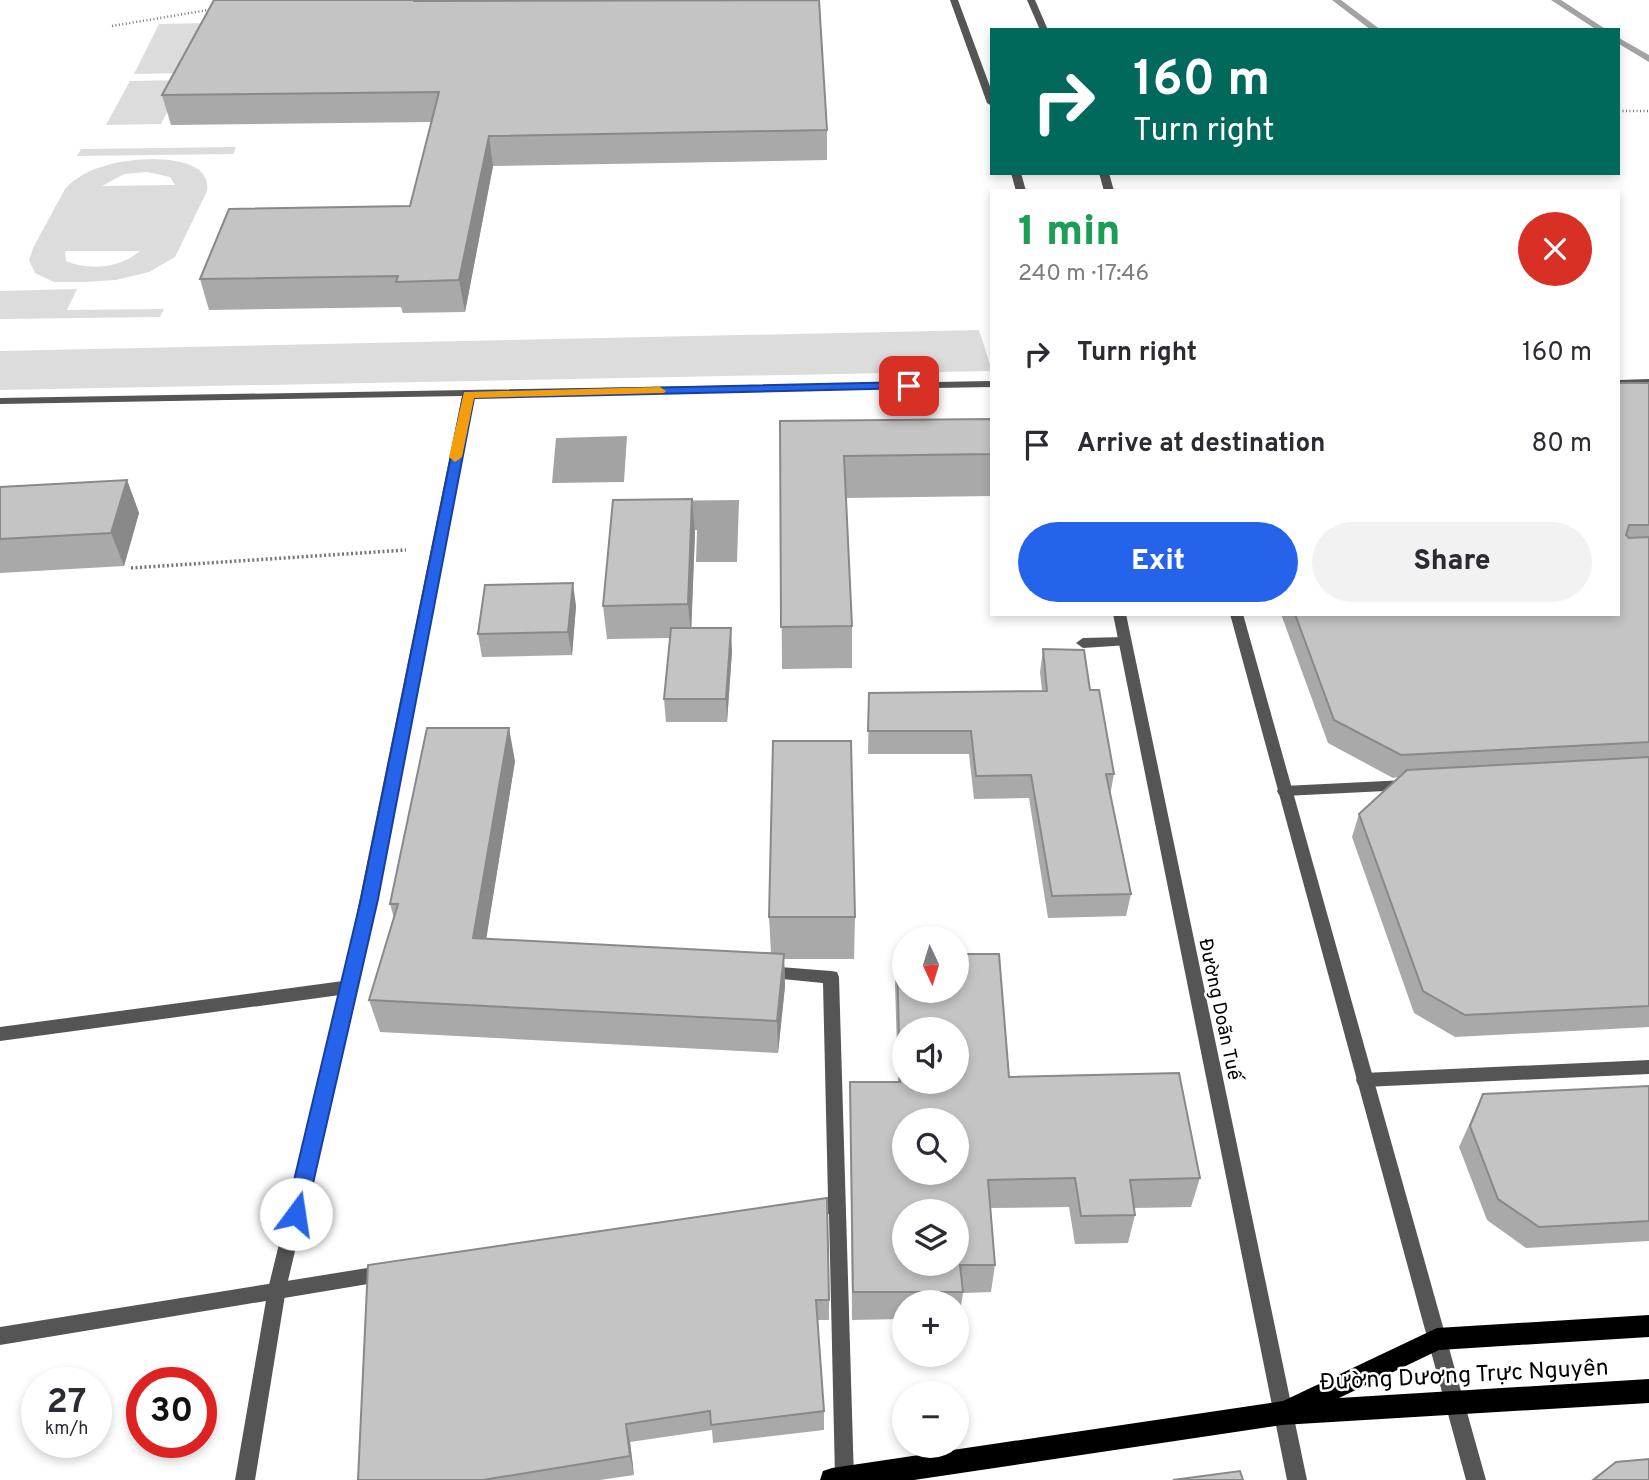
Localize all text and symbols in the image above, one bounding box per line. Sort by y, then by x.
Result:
text: 160 m [1133,51,1270,113]
icon: right [1018,56,1109,147]
text: Turn right [1133,112,1275,152]
text: 1 min [1018,207,1121,260]
button: close [1518,212,1592,286]
text: 240 m · 17:46 [1018,260,1149,289]
icon: right [1018,335,1056,373]
text: Turn right [1077,337,1197,370]
text: 160 m [1522,337,1592,370]
pin [879,356,939,416]
icon: arrive [890,367,928,405]
icon: arrive [1018,426,1056,464]
text: Arrive at destination [1077,428,1325,461]
text: 80 m [1532,428,1592,461]
button: Exit [1018,522,1298,602]
button: Share [1312,522,1592,602]
north arrow [892,926,970,1003]
map controls [892,926,969,1458]
street label: Đường Doãn Tuế [1192,936,1246,1085]
button: sound [892,1017,969,1094]
button: search [892,1108,969,1185]
position arrow [259,1177,333,1251]
button: layers [892,1199,969,1276]
button: + [892,1290,969,1367]
street label: Đường Dương Trực Nguyên [1319,1354,1609,1399]
speed limit sign: 30 [126,1367,217,1458]
text: 27 [47,1381,86,1425]
button: − [892,1381,969,1458]
text: km/h [45,1418,88,1441]

